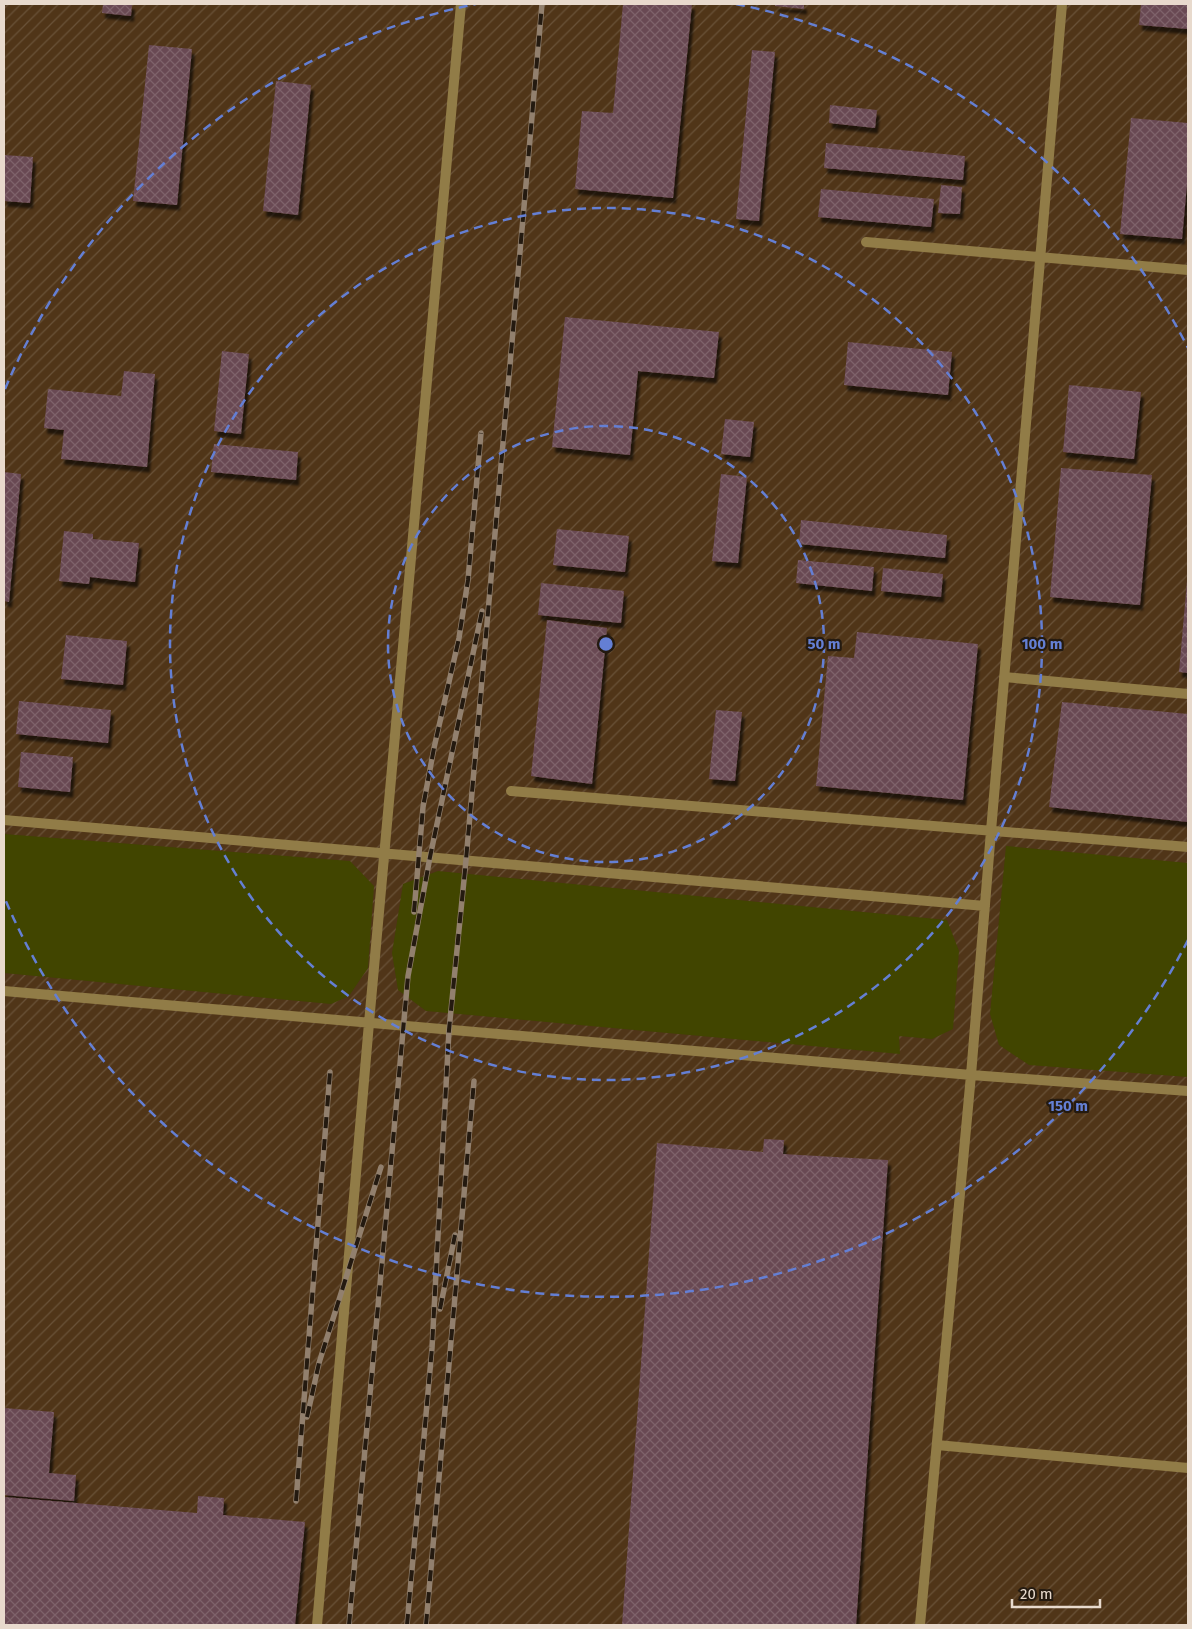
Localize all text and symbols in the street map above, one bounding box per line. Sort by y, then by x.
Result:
centre of rings [597,635,615,653]
text: 50 m [807,635,841,653]
text: 100 m [1022,635,1062,653]
text: 150 m [1048,1097,1088,1115]
scale bar [1012,1576,1100,1608]
text: 20 m [1020,1585,1053,1603]

